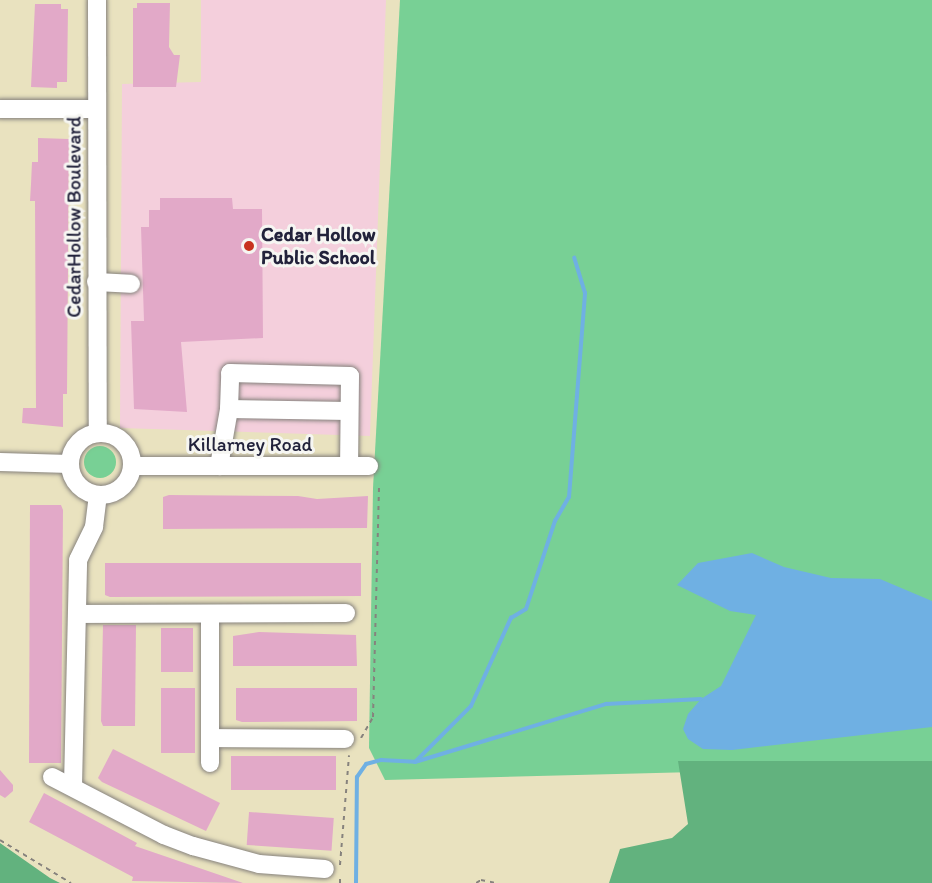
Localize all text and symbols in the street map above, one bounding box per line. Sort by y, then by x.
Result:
street label: CedarHollow Boulevard [62,116,86,318]
place label: Cedar Hollow Public School [261,222,375,269]
marker: Cedar Hollow Public School [242,239,256,253]
street label: Killarney Road [188,432,312,456]

